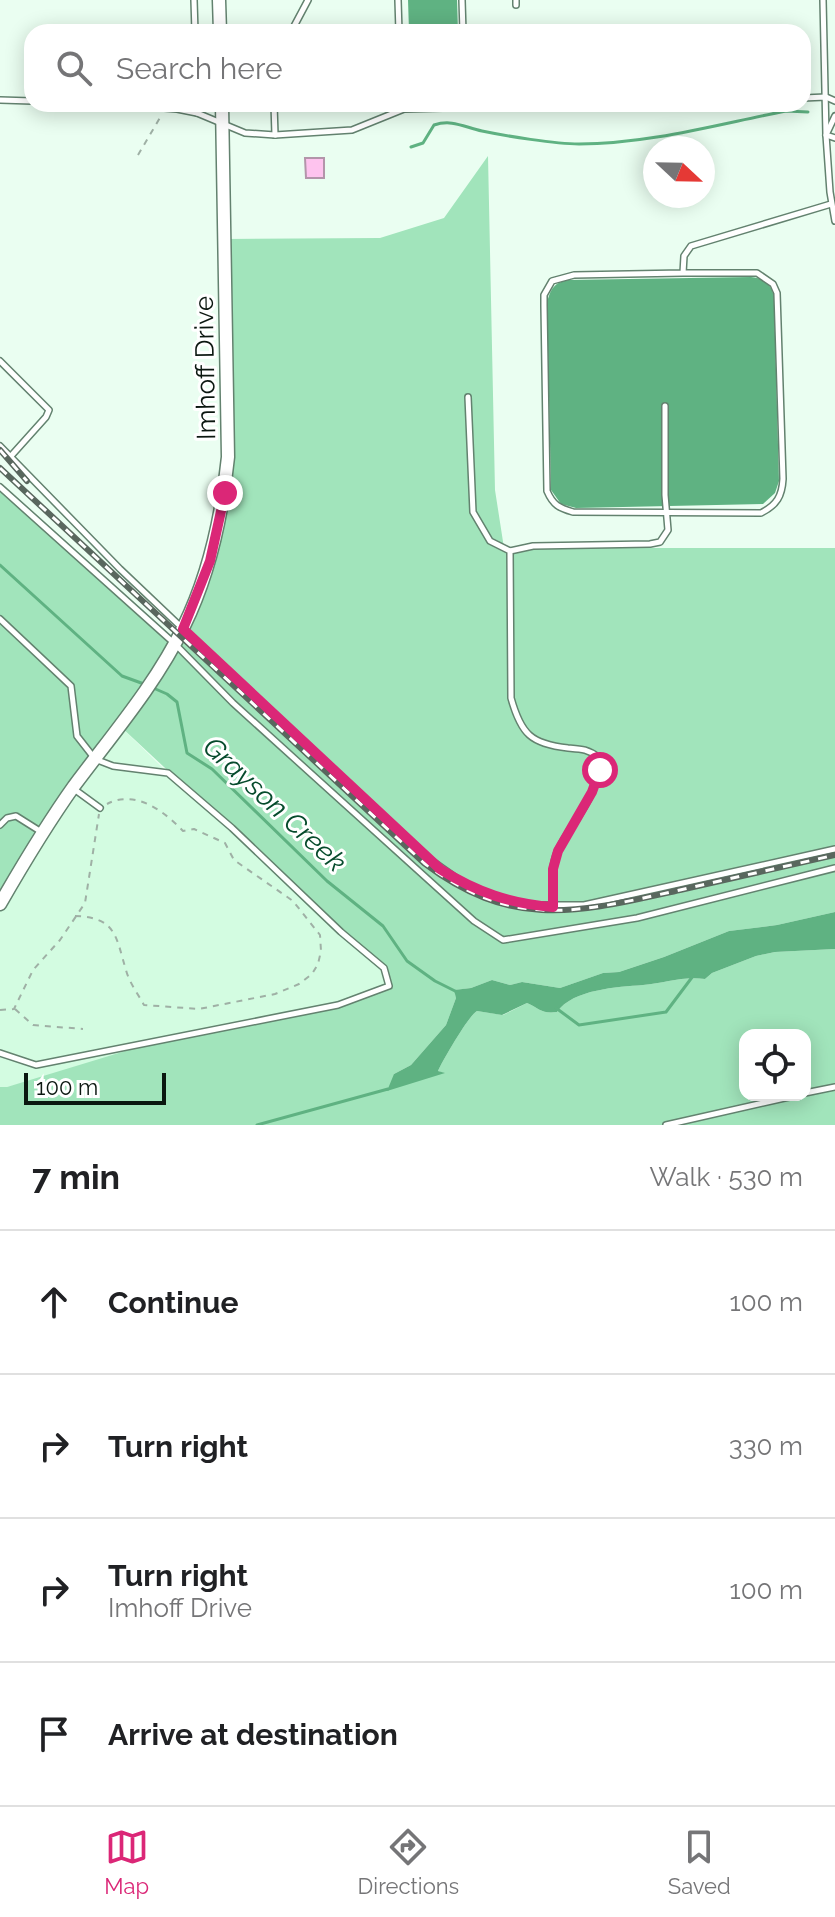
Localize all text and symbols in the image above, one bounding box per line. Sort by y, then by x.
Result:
search box [24,24,811,112]
icon: search [52,46,96,90]
text: Search here [116,51,283,86]
north arrow [643,136,715,208]
street label: Imhoff Drive [189,296,221,440]
route end [207,475,243,511]
water label: Grayson Creek [196,730,353,879]
route start [582,752,618,788]
map controls [739,1029,811,1101]
button: locate [739,1029,811,1101]
scale bar [24,1069,166,1105]
text: 100 m [36,1074,98,1100]
text: 7 min [32,1157,120,1197]
text: Walk · 530 m [649,1162,803,1192]
icon: ahead [32,1280,76,1324]
text: Continue [108,1285,239,1320]
text: 100 m [730,1287,803,1317]
icon: right [32,1424,76,1468]
text: Turn right [108,1429,248,1464]
text: 330 m [729,1431,803,1461]
text: Turn right [108,1558,248,1593]
icon: right [32,1568,76,1612]
text: 100 m [730,1575,803,1605]
text: Imhoff Drive [108,1593,252,1623]
icon: arrive [32,1712,76,1756]
text: Arrive at destination [108,1717,398,1752]
tab: Map [104,1825,149,1899]
tab: Directions [358,1825,459,1899]
tab: Saved [668,1825,731,1899]

